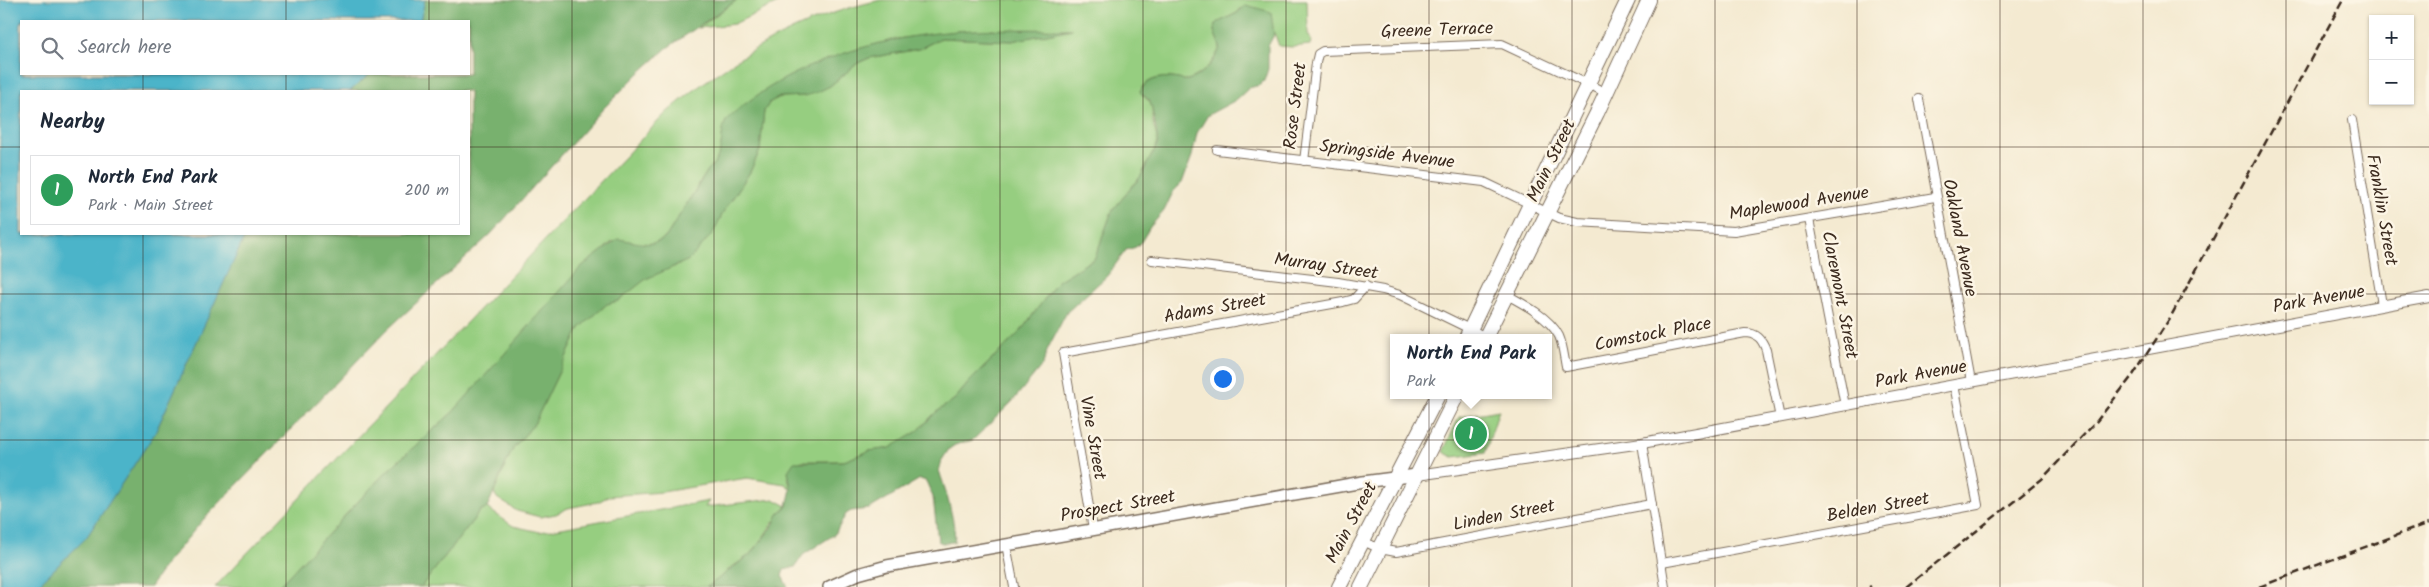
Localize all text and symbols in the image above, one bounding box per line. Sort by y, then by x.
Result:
street label: Greene Terrace [1380,15,1494,47]
map controls [2369,15,2414,105]
button: + [2369,15,2414,60]
search box [20,20,470,75]
text: Search here [78,33,172,63]
icon: search [38,34,66,62]
street label: Rose Street [1276,60,1316,151]
button: − [2369,60,2414,105]
text: Nearby [40,106,105,139]
street label: Main Street [1519,114,1585,208]
street label: Springside Avenue [1318,132,1456,178]
street label: Franklin Street [2357,152,2405,269]
text: North End Park [88,163,217,193]
street label: Oakland Avenue [1933,177,1985,299]
text: 1 [55,178,59,203]
text: 200 m [405,178,449,203]
street label: Maplewood Avenue [1727,179,1871,229]
text: Park · Main Street [88,193,213,218]
street label: Claremont Street [1812,229,1866,362]
street label: Murray Street [1272,245,1381,289]
street label: Park Avenue [2271,278,2367,322]
street label: Adams Street [1162,286,1269,332]
street label: Comstock Place [1592,309,1714,361]
popup [1390,334,1552,399]
text: North End Park [1406,339,1536,369]
street label: Park Avenue [1873,353,1969,397]
your location [1210,366,1236,392]
text: Park [1406,369,1435,394]
street label: Vine Street [1070,394,1114,483]
pin: 1 [1455,415,1487,453]
street label: Main Street [1318,476,1386,569]
street label: Prospect Street [1058,482,1179,531]
street label: Belden Street [1825,485,1933,531]
street label: Linden Street [1451,492,1558,540]

